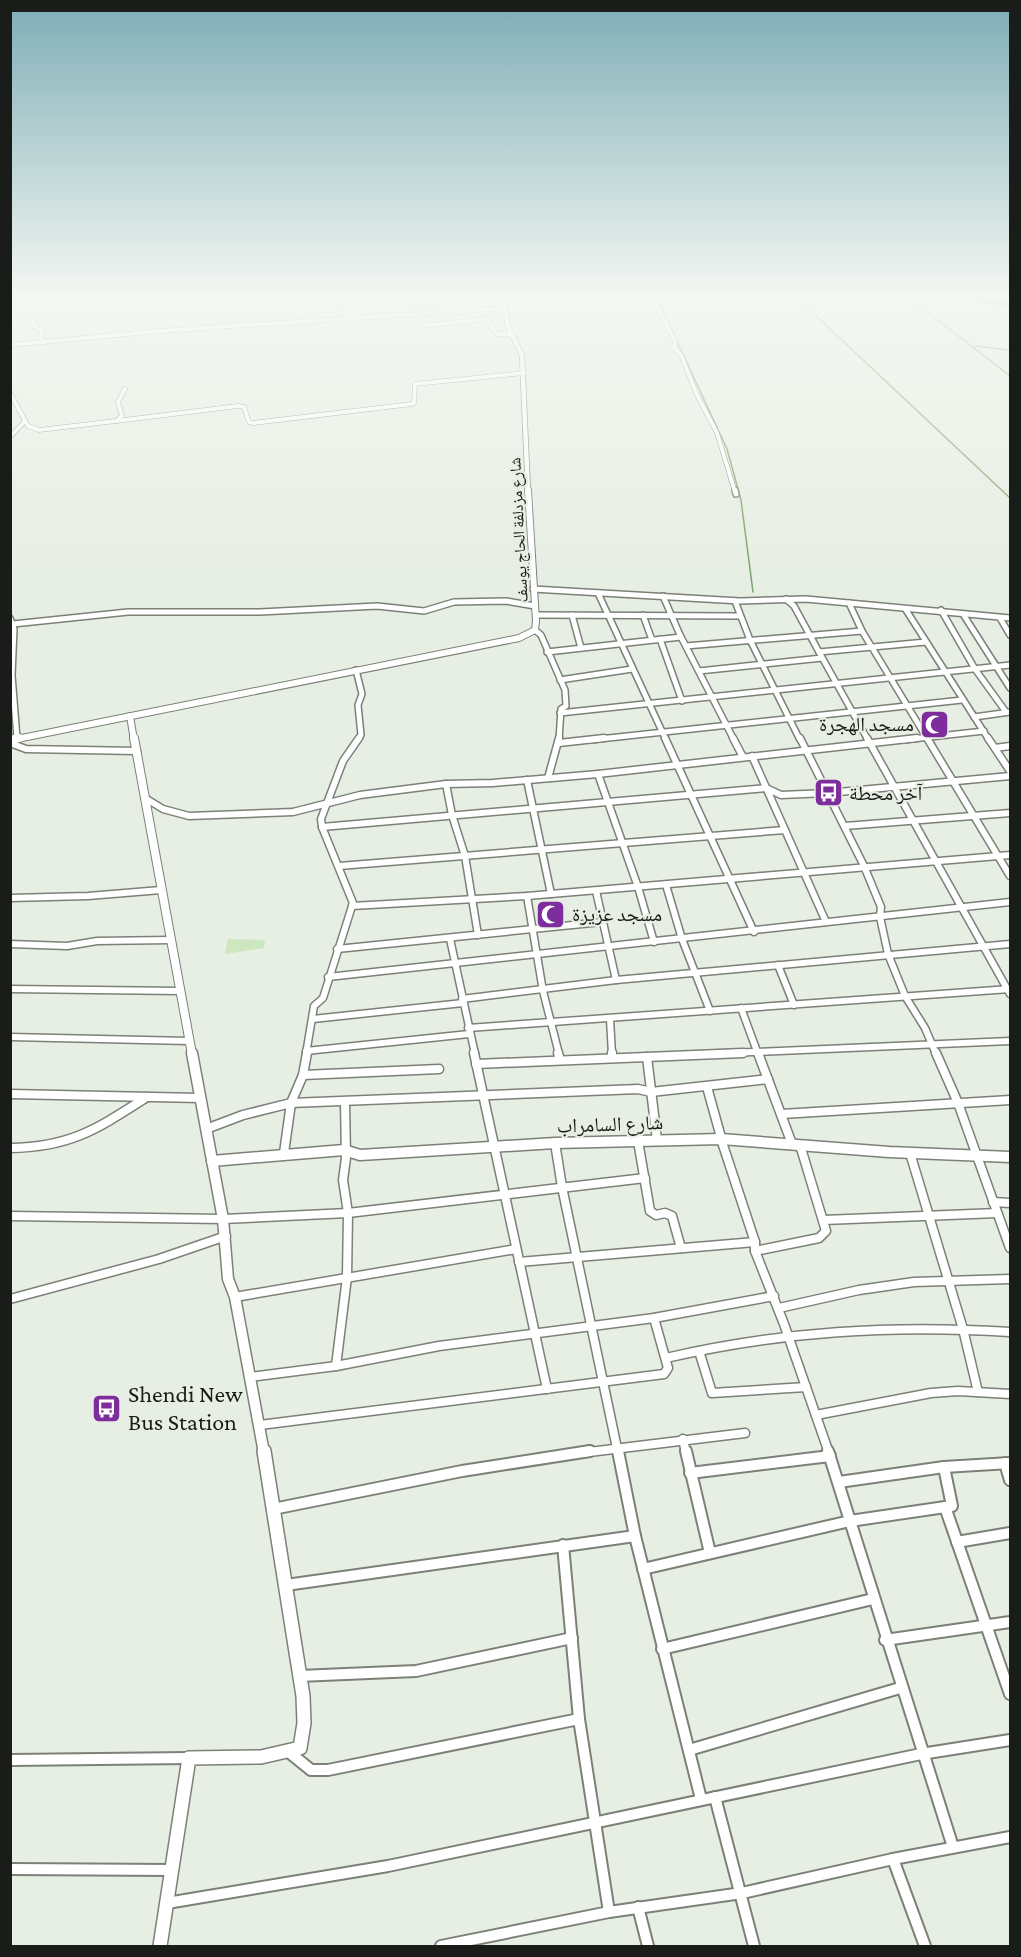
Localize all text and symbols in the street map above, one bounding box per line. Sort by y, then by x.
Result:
street label: شارع مزدلفة الحاج يوسف [506,457,533,603]
mosque icon: مسجد الهجرة [919,708,951,740]
place label: مسجد الهجرة [819,713,914,736]
bus stop icon: آخر محطة [812,777,844,809]
place label: آخر محطة [849,782,923,804]
mosque icon: مسجد عزيزة [535,898,567,930]
place label: مسجد عزيزة [572,903,662,925]
street label: شارع السامراب [556,1111,664,1139]
place label: Shendi New Bus Station [128,1380,243,1435]
bus stop icon: Shendi New Bus Station [91,1392,123,1424]

